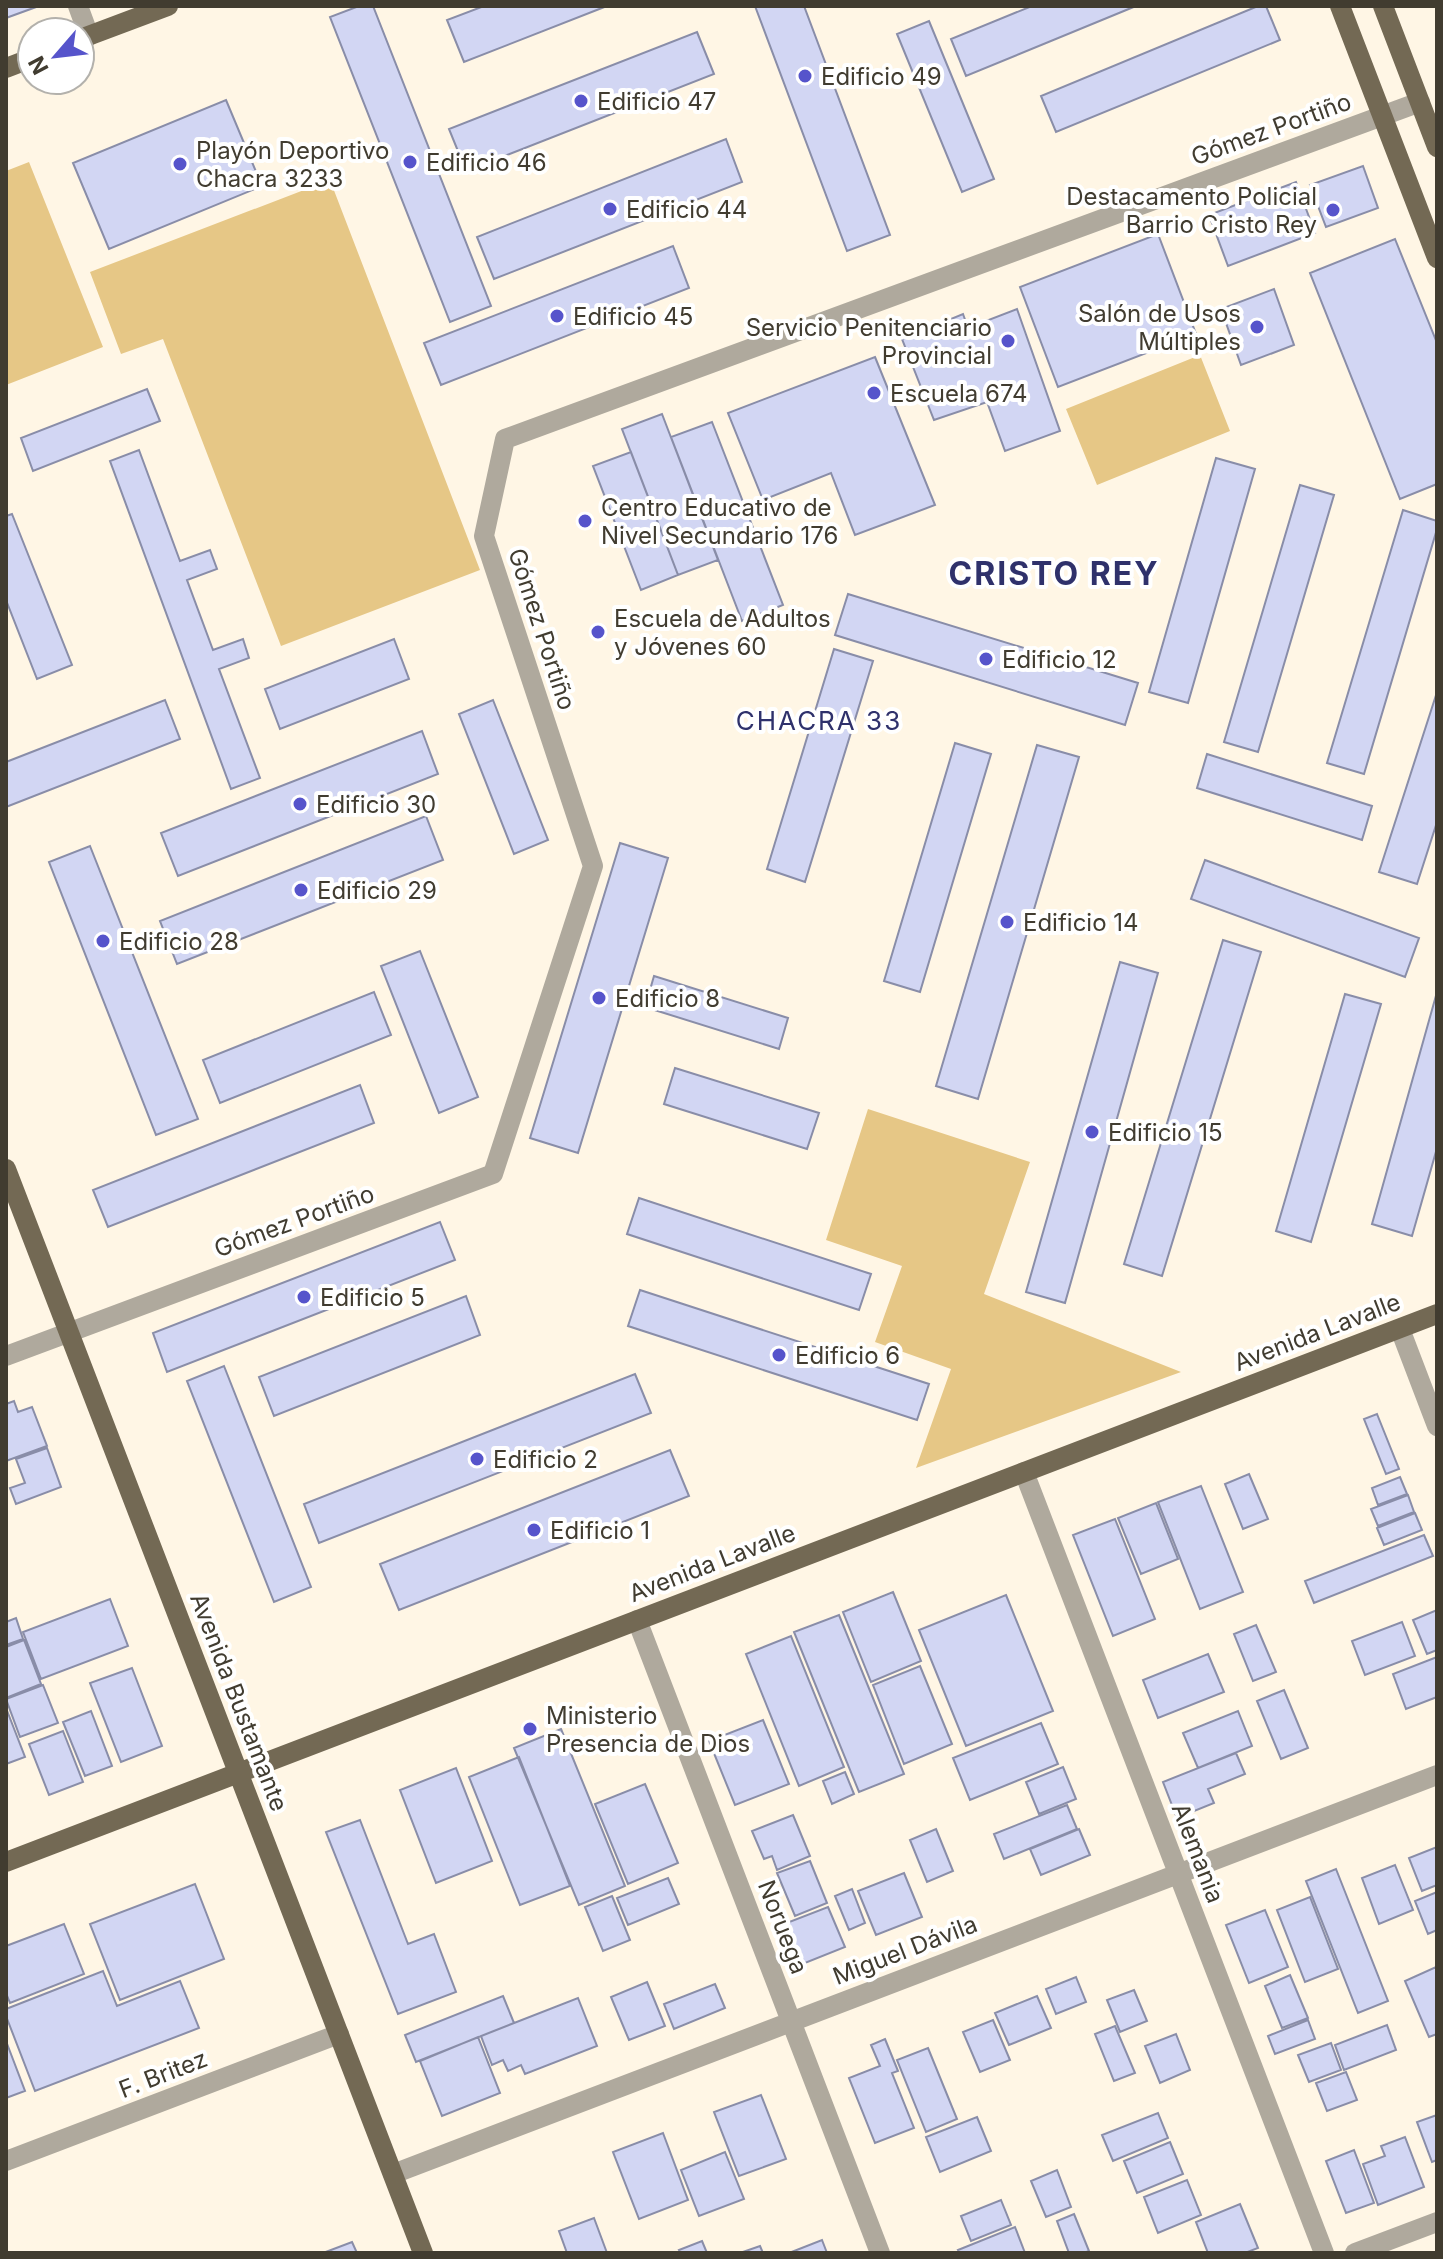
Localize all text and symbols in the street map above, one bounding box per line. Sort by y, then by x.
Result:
north arrow [16,16,96,96]
text: N [23,52,54,79]
place label: Edificio 49 [821,62,942,91]
marker: Edificio 49 [796,67,814,85]
place label: Edificio 47 [597,87,716,116]
street label: Gómez Portiño [1187,87,1355,171]
marker: Edificio 47 [572,92,590,110]
place label: Playón Deportivo Chacra 3233 [196,136,390,193]
place label: Edificio 46 [426,148,547,177]
marker: Edificio 46 [401,153,419,171]
marker: Playón Deportivo Chacra 3233 [171,155,189,173]
place label: Destacamento Policial Barrio Cristo Rey [1066,182,1317,239]
place label: Edificio 44 [626,195,747,224]
marker: Edificio 44 [601,200,619,218]
marker: Destacamento Policial Barrio Cristo Rey [1324,201,1342,219]
place label: Salón de Usos Múltiples [1078,299,1241,356]
place label: Edificio 45 [573,302,693,331]
marker: Edificio 45 [548,307,566,325]
place label: Servicio Penitenciario Provincial [746,313,992,370]
marker: Salón de Usos Múltiples [1248,318,1266,336]
marker: Servicio Penitenciario Provincial [999,332,1017,350]
place label: Escuela 674 [890,379,1028,408]
marker: Escuela 674 [865,384,883,402]
place label: Centro Educativo de Nivel Secundario 176 [601,493,838,550]
marker: Centro Educativo de Nivel Secundario 176 [576,512,594,530]
street label: Gómez Portiño [502,545,582,713]
district label: CRISTO REY [948,554,1160,593]
place label: Escuela de Adultos y Jóvenes 60 [614,604,831,661]
marker: Escuela de Adultos y Jóvenes 60 [589,623,607,641]
place label: Edificio 12 [1002,645,1117,674]
marker: Edificio 12 [977,650,995,668]
district label: CHACRA 33 [736,705,902,736]
place label: Edificio 30 [316,790,436,819]
marker: Edificio 30 [291,795,309,813]
place label: Edificio 29 [317,876,437,905]
marker: Edificio 29 [292,881,310,899]
place label: Edificio 14 [1023,908,1139,937]
marker: Edificio 14 [998,913,1016,931]
place label: Edificio 28 [119,927,239,956]
marker: Edificio 28 [94,932,112,950]
place label: Edificio 8 [615,984,720,1013]
marker: Edificio 8 [590,989,608,1007]
place label: Edificio 15 [1108,1118,1223,1147]
marker: Edificio 15 [1083,1123,1101,1141]
street label: Gómez Portiño [210,1179,378,1263]
place label: Edificio 5 [320,1283,425,1312]
street label: Avenida Lavalle [1230,1287,1404,1377]
marker: Edificio 5 [295,1288,313,1306]
place label: Edificio 6 [795,1341,900,1370]
marker: Edificio 6 [770,1346,788,1364]
place label: Edificio 2 [493,1445,598,1474]
marker: Edificio 2 [468,1450,486,1468]
place label: Edificio 1 [550,1516,650,1545]
street label: Avenida Lavalle [625,1518,799,1608]
marker: Edificio 1 [525,1521,543,1539]
street label: Avenida Bustamante [184,1589,294,1815]
place label: Ministerio Presencia de Dios [546,1701,750,1758]
marker: Ministerio Presencia de Dios [521,1720,539,1738]
street label: Alemania [1166,1799,1230,1907]
street label: Noruega [752,1876,814,1978]
street label: Miguel Dávila [829,1909,981,1991]
street label: F. Britez [115,2044,211,2104]

